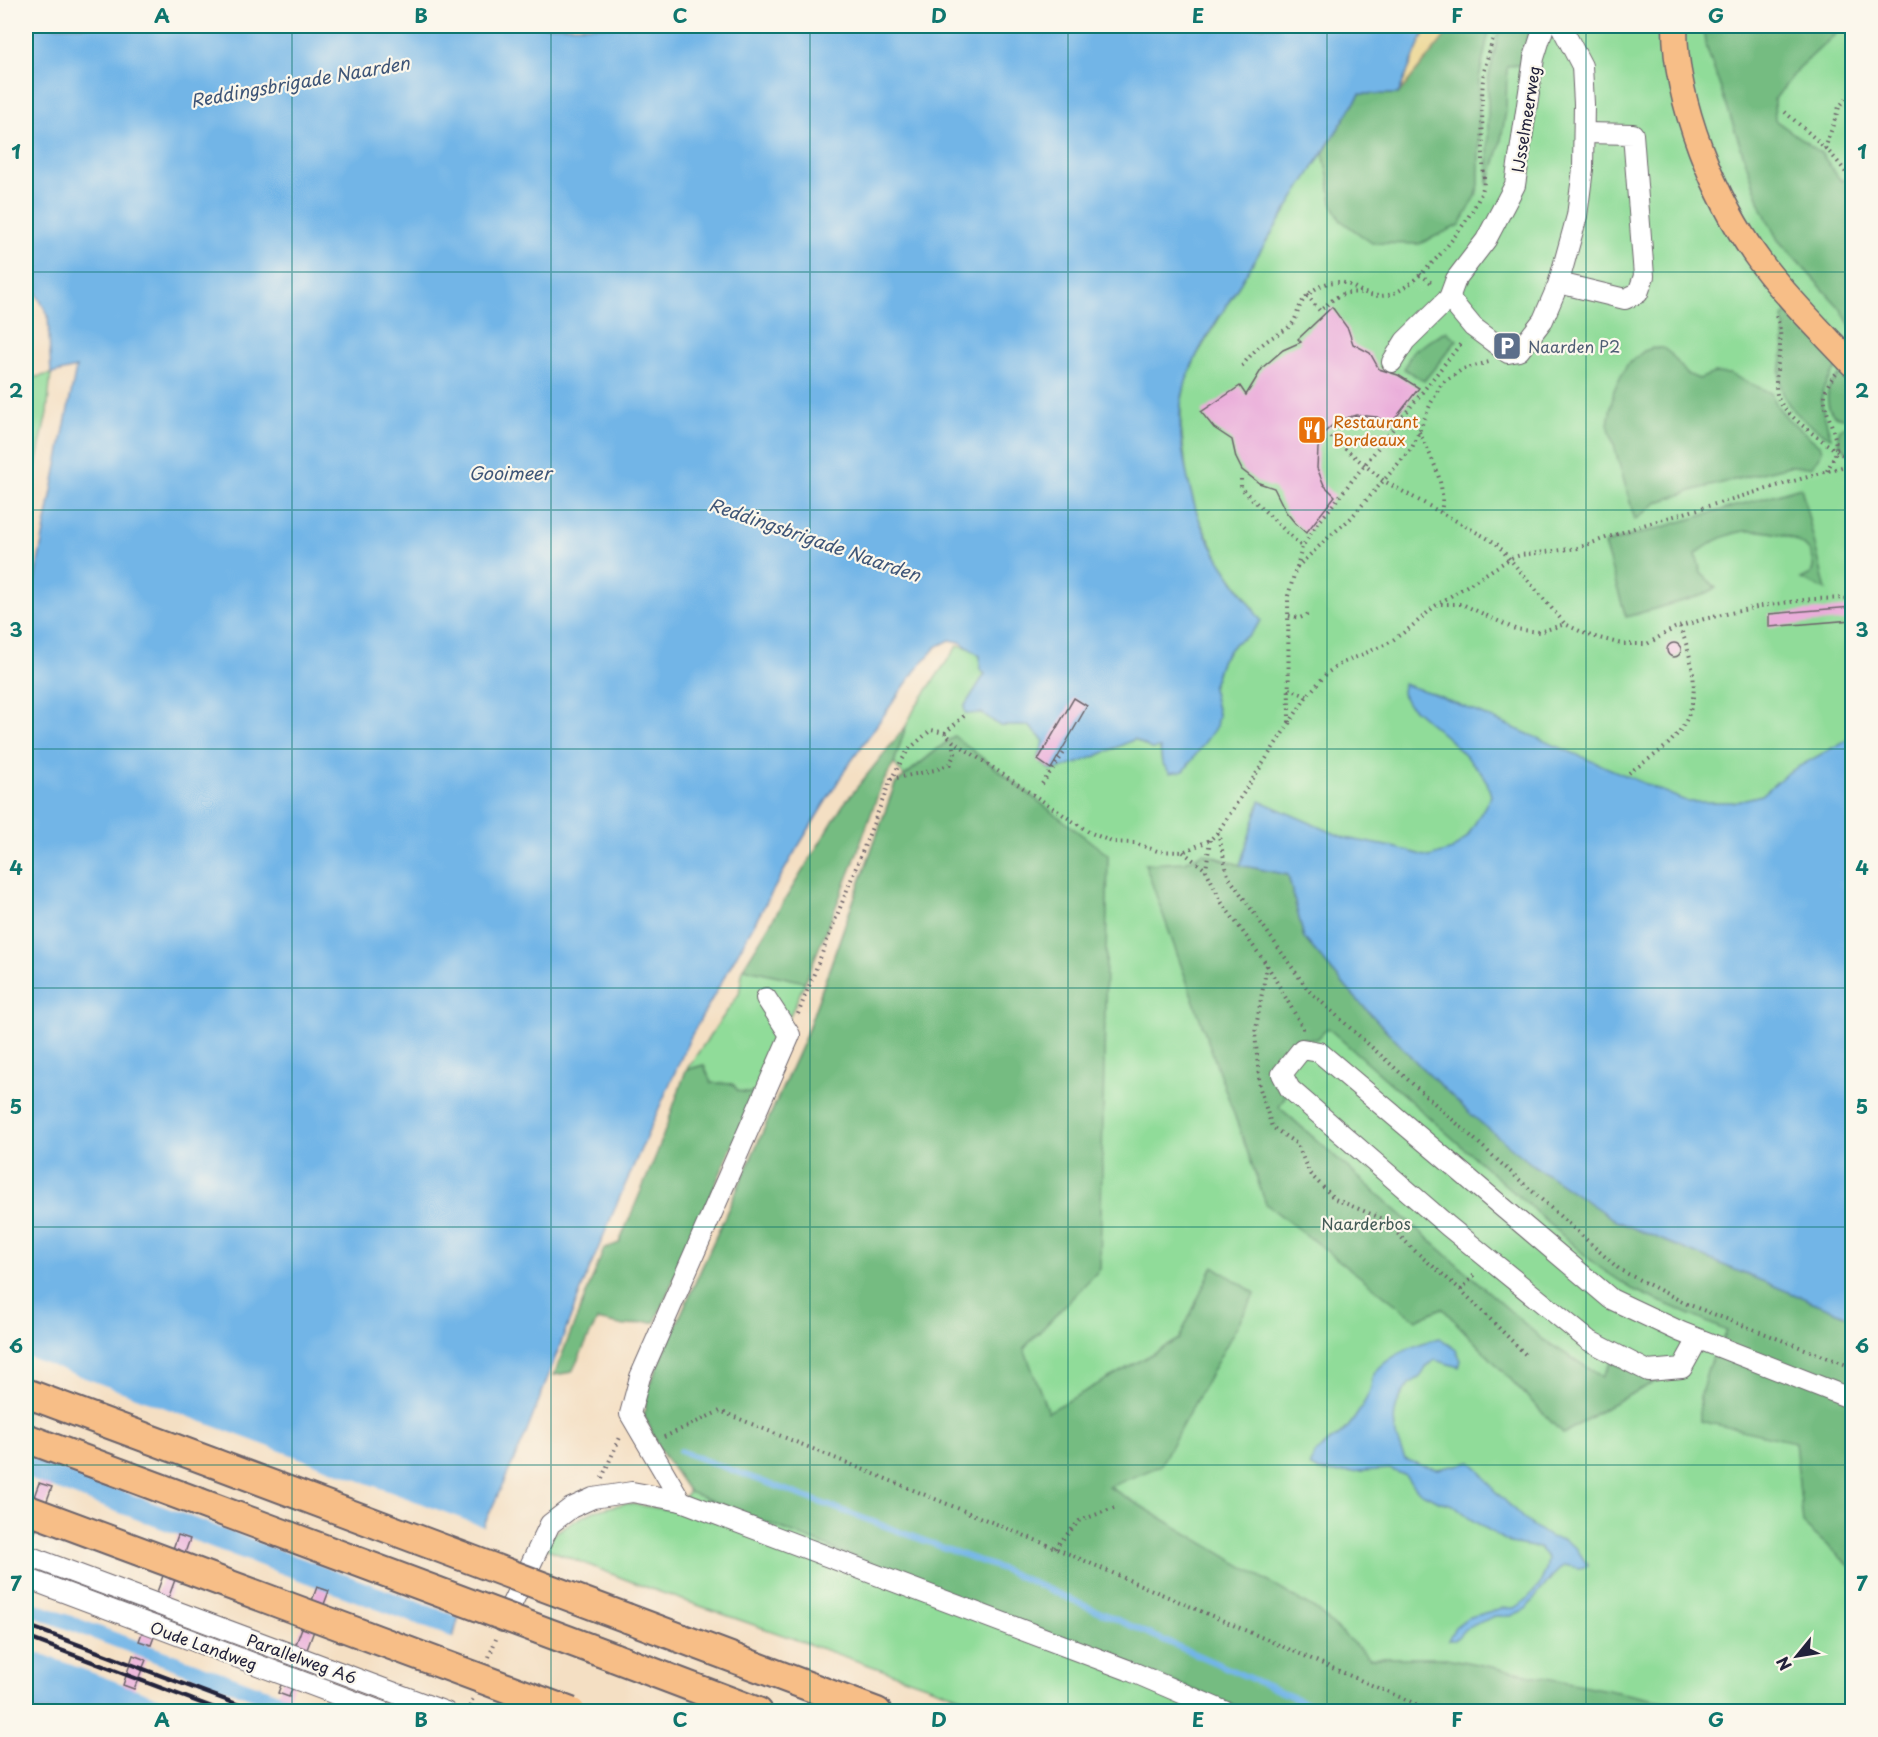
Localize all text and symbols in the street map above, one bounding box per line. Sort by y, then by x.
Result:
text: A [154,0,170,30]
text: B [414,0,428,30]
text: C [672,0,688,30]
text: D [931,0,947,30]
text: E [1192,0,1204,30]
text: F [1451,0,1463,30]
text: G [1708,0,1724,30]
water label: Reddingsbrigade Naarden [188,48,413,114]
street label: IJsselmeerweg [1505,64,1545,174]
text: 1 [11,136,21,166]
text: 1 [1857,136,1867,166]
parking icon: Naarden P2 [1491,330,1523,362]
place label: Naarden P2 [1528,334,1620,358]
text: 2 [9,375,23,405]
text: 2 [1855,375,1869,405]
place label: Restaurant Bordeaux [1333,409,1419,451]
restaurant icon: Restaurant Bordeaux [1296,414,1328,446]
water label: Gooimeer [469,459,554,486]
water label: Reddingsbrigade Naarden [706,490,925,588]
text: 3 [9,614,23,644]
text: 3 [1855,614,1869,644]
text: 4 [9,852,23,882]
text: 4 [1855,852,1869,882]
text: 5 [10,1091,22,1121]
text: 5 [1856,1091,1868,1121]
park label: Naarderbos [1321,1211,1411,1235]
text: 6 [9,1330,23,1360]
text: 6 [1855,1330,1869,1360]
text: 7 [10,1568,22,1598]
text: 7 [1856,1568,1868,1598]
street label: Oude Landweg [147,1615,261,1675]
north arrow [1767,1626,1827,1686]
street label: Parallelweg A6 [244,1627,360,1689]
text: N [1770,1653,1797,1675]
text: A [154,1704,170,1734]
text: B [414,1704,428,1734]
text: C [672,1704,688,1734]
text: D [931,1704,947,1734]
text: E [1192,1704,1204,1734]
text: F [1451,1704,1463,1734]
text: G [1708,1704,1724,1734]

